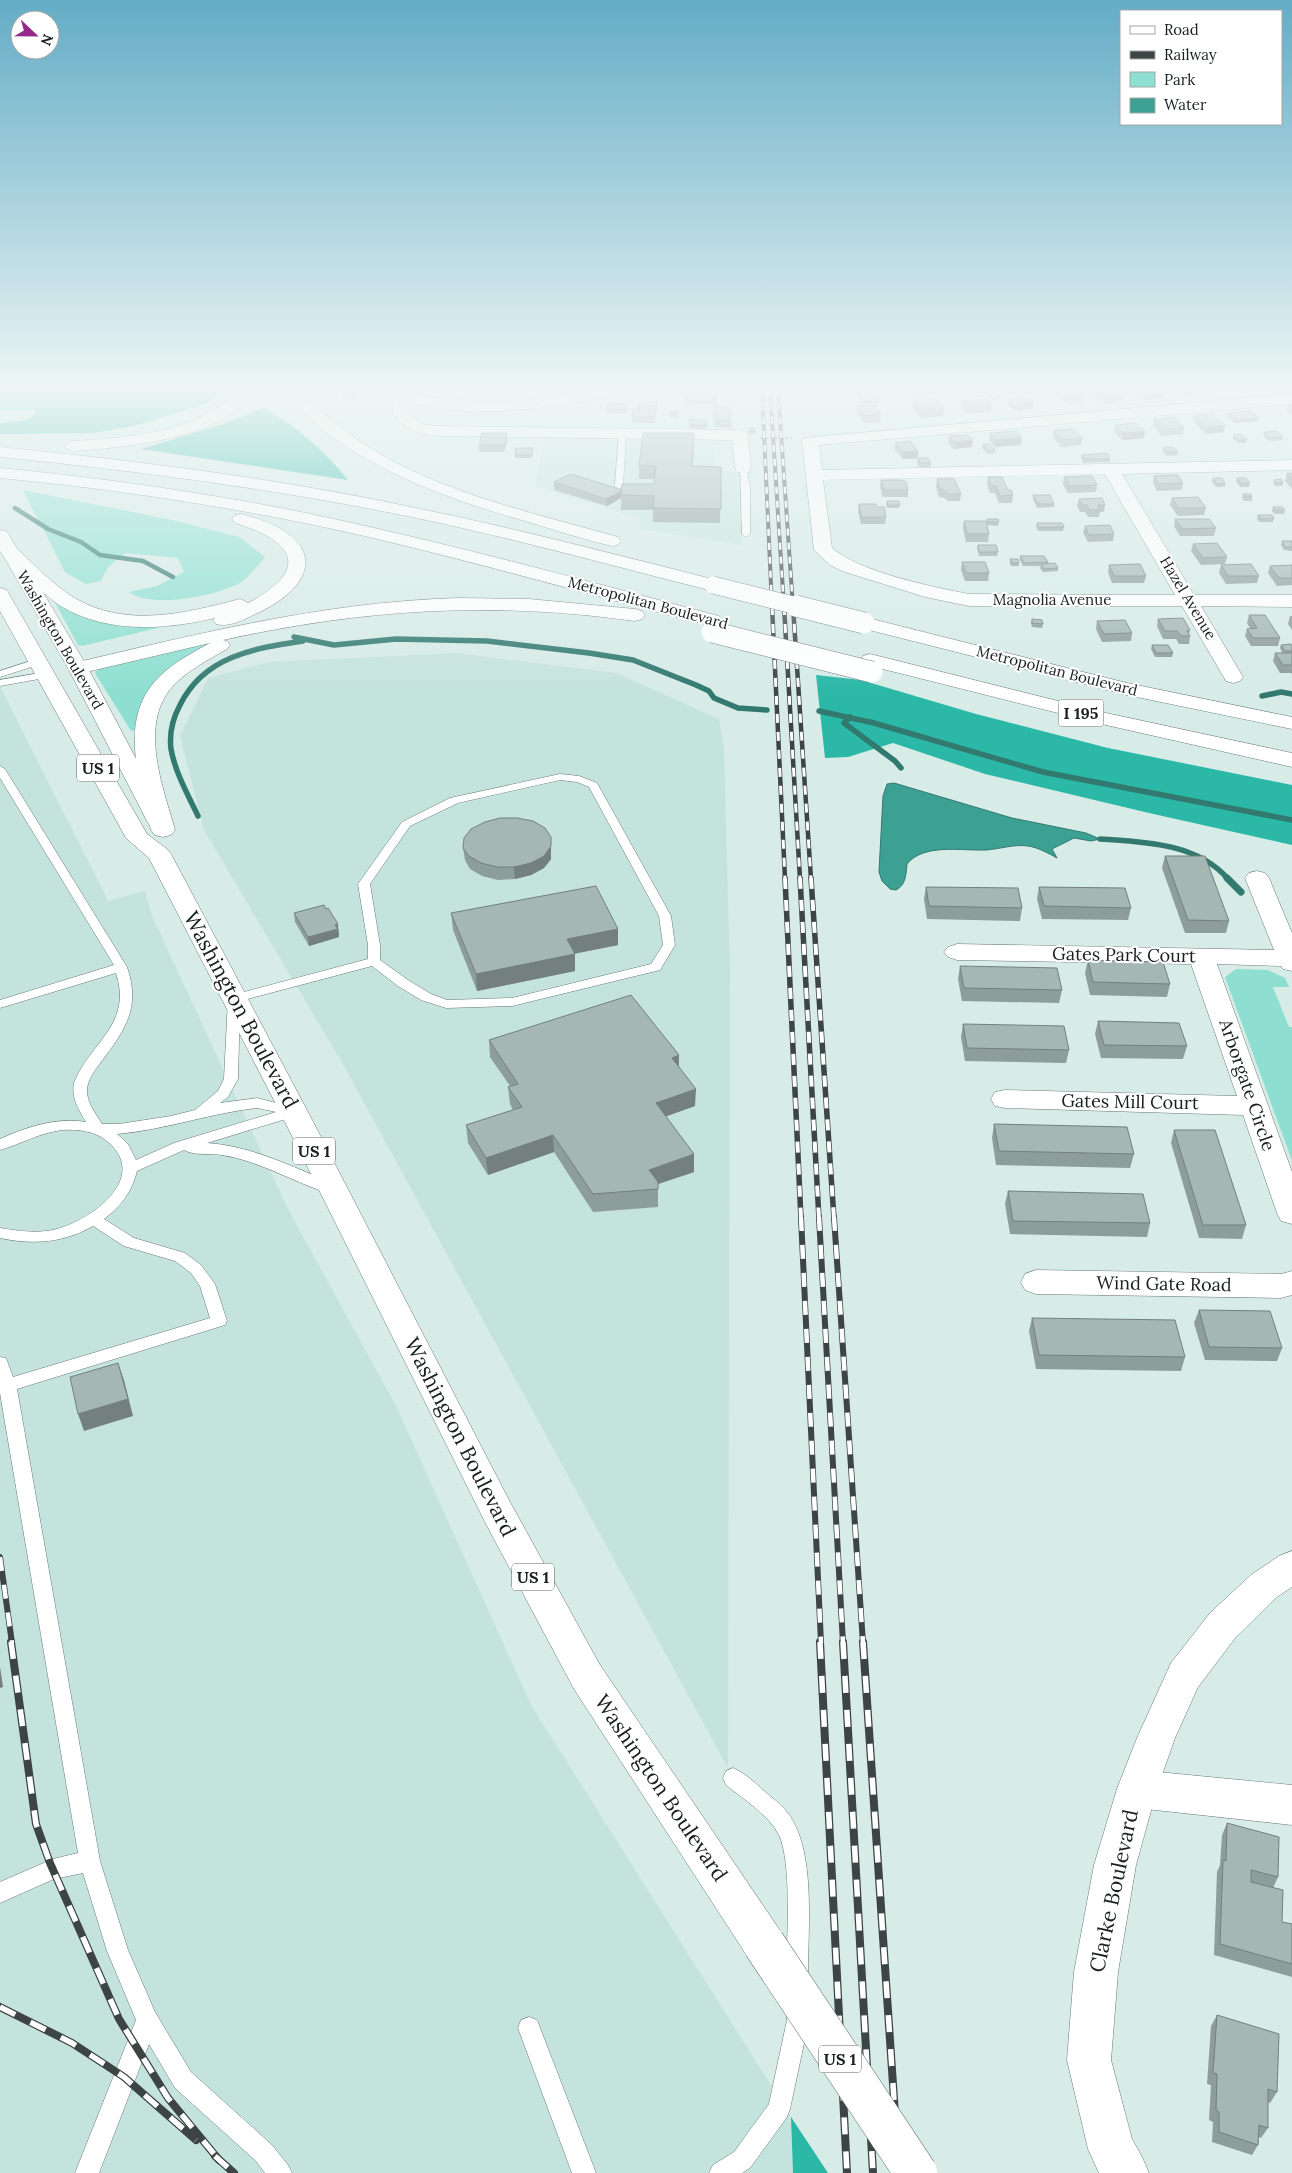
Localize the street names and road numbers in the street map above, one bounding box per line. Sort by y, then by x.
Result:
street label: Hazel Avenue [1156,553,1221,643]
street label: Washington Boulevard [13,567,108,712]
street label: Metropolitan Boulevard [566,572,730,633]
street label: Magnolia Avenue [993,590,1111,609]
street label: Metropolitan Boulevard [975,641,1140,700]
road number: I 195 [1058,700,1104,726]
road number: US 1 [77,754,119,781]
street label: Washington Boulevard [178,906,305,1113]
street label: Gates Park Court [1052,942,1196,967]
street label: Arborgate Circle [1214,1015,1281,1154]
street label: Gates Mill Court [1061,1089,1199,1114]
road number: US 1 [293,1138,335,1164]
street label: Wind Gate Road [1096,1271,1232,1296]
street label: Washington Boulevard [399,1333,522,1541]
road number: US 1 [512,1564,554,1590]
street label: Washington Boulevard [589,1689,734,1886]
street label: Clarke Boulevard [1083,1807,1144,1975]
road number: US 1 [819,2046,861,2072]

